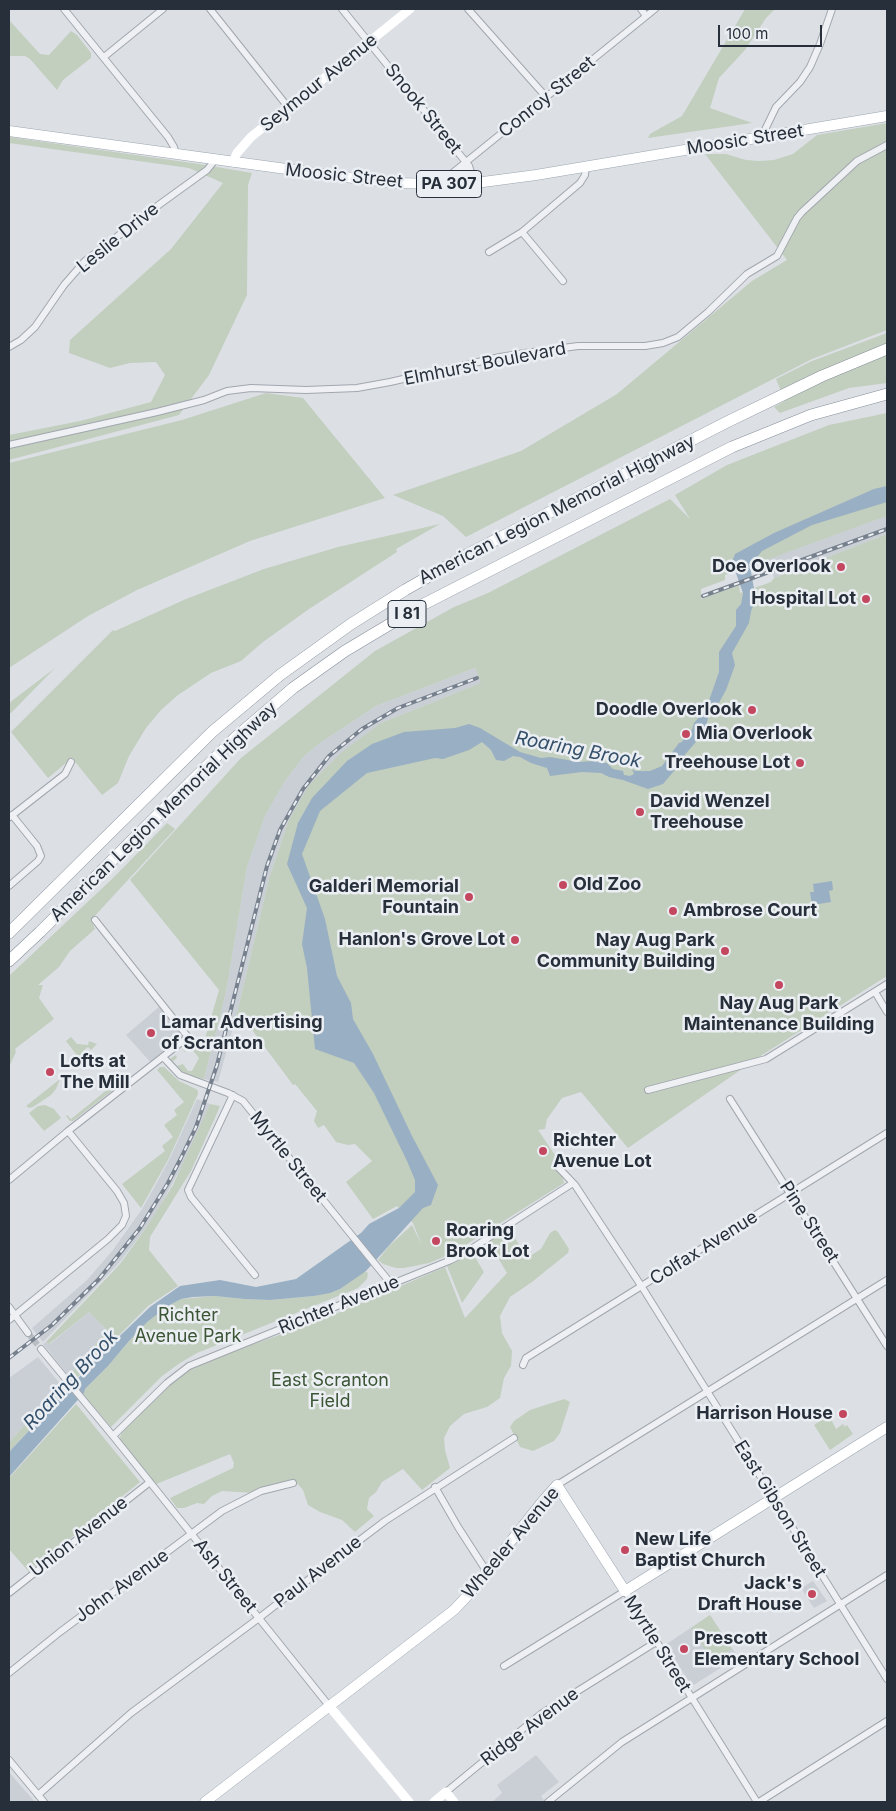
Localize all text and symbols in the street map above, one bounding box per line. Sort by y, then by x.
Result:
scale bar [721,15,825,47]
text: 100 m [726,24,768,43]
street label: Seymour Avenue [256,29,382,137]
street label: Conroy Street [495,52,599,142]
street label: Snook Street [380,60,466,158]
street label: Moosic Street [685,120,805,160]
street label: Moosic Street [284,159,404,193]
road number: PA 307 [416,170,482,198]
street label: Leslie Drive [73,198,163,278]
street label: Elmhurst Boulevard [402,338,568,390]
street label: American Legion Memorial Highway [415,431,699,589]
place label: Doe Overlook [712,556,831,578]
marker: Doe Overlook [835,561,847,573]
place label: Hospital Lot [751,588,856,610]
marker: Hospital Lot [860,593,872,605]
road number: I 81 [388,600,426,628]
street label: American Legion Memorial Highway [46,697,282,927]
place label: Doodle Overlook [596,699,742,721]
marker: Doodle Overlook [746,704,758,716]
place label: Mia Overlook [696,723,812,745]
water label: Roaring Brook [513,727,643,773]
marker: Mia Overlook [680,728,692,740]
place label: Treehouse Lot [664,752,790,774]
marker: Treehouse Lot [794,757,806,769]
place label: David Wenzel Treehouse [650,791,770,834]
marker: David Wenzel Treehouse [634,806,646,818]
place label: Old Zoo [573,874,641,896]
place label: Galderi Memorial Fountain [309,876,459,919]
marker: Old Zoo [557,879,569,891]
marker: Galderi Memorial Fountain [463,891,475,903]
place label: Ambrose Court [683,900,817,922]
marker: Ambrose Court [667,905,679,917]
place label: Hanlon's Grove Lot [338,929,505,951]
place label: Nay Aug Park Community Building [537,930,715,972]
marker: Hanlon's Grove Lot [509,934,521,946]
marker: Nay Aug Park Community Building [719,945,731,957]
marker: Nay Aug Park Maintenance Building [773,979,785,991]
place label: Nay Aug Park Maintenance Building [684,993,874,1036]
place label: Lamar Advertising of Scranton [161,1012,323,1054]
marker: Lamar Advertising of Scranton [145,1027,157,1039]
place label: Lofts at The Mill [60,1051,130,1094]
marker: Lofts at The Mill [44,1066,56,1078]
street label: Myrtle Street [245,1107,331,1207]
place label: Richter Avenue Lot [553,1130,652,1172]
marker: Richter Avenue Lot [537,1145,549,1157]
street label: Pine Street [775,1177,843,1267]
street label: Colfax Avenue [646,1206,762,1290]
place label: Roaring Brook Lot [446,1220,529,1262]
marker: Roaring Brook Lot [430,1235,442,1247]
street label: Richter Avenue [276,1271,402,1339]
park label: Richter Avenue Park [135,1305,241,1348]
water label: Roaring Brook [19,1325,123,1435]
park label: East Scranton Field [271,1370,389,1412]
place label: Harrison House [696,1403,833,1425]
marker: Harrison House [837,1408,849,1420]
street label: East Gibson Street [729,1437,831,1581]
street label: Wheeler Avenue [458,1483,564,1603]
street label: Union Avenue [26,1492,132,1582]
place label: New Life Baptist Church [635,1529,766,1572]
street label: Paul Avenue [270,1531,366,1613]
street label: Ash Street [189,1535,261,1617]
marker: New Life Baptist Church [619,1544,631,1556]
street label: John Avenue [71,1545,173,1627]
place label: Jack's Draft House [698,1573,802,1616]
marker: Jack's Draft House [806,1588,818,1600]
street label: Myrtle Street [619,1592,695,1696]
place label: Prescott Elementary School [694,1628,859,1670]
marker: Prescott Elementary School [678,1643,690,1655]
street label: Ridge Avenue [477,1683,583,1771]

